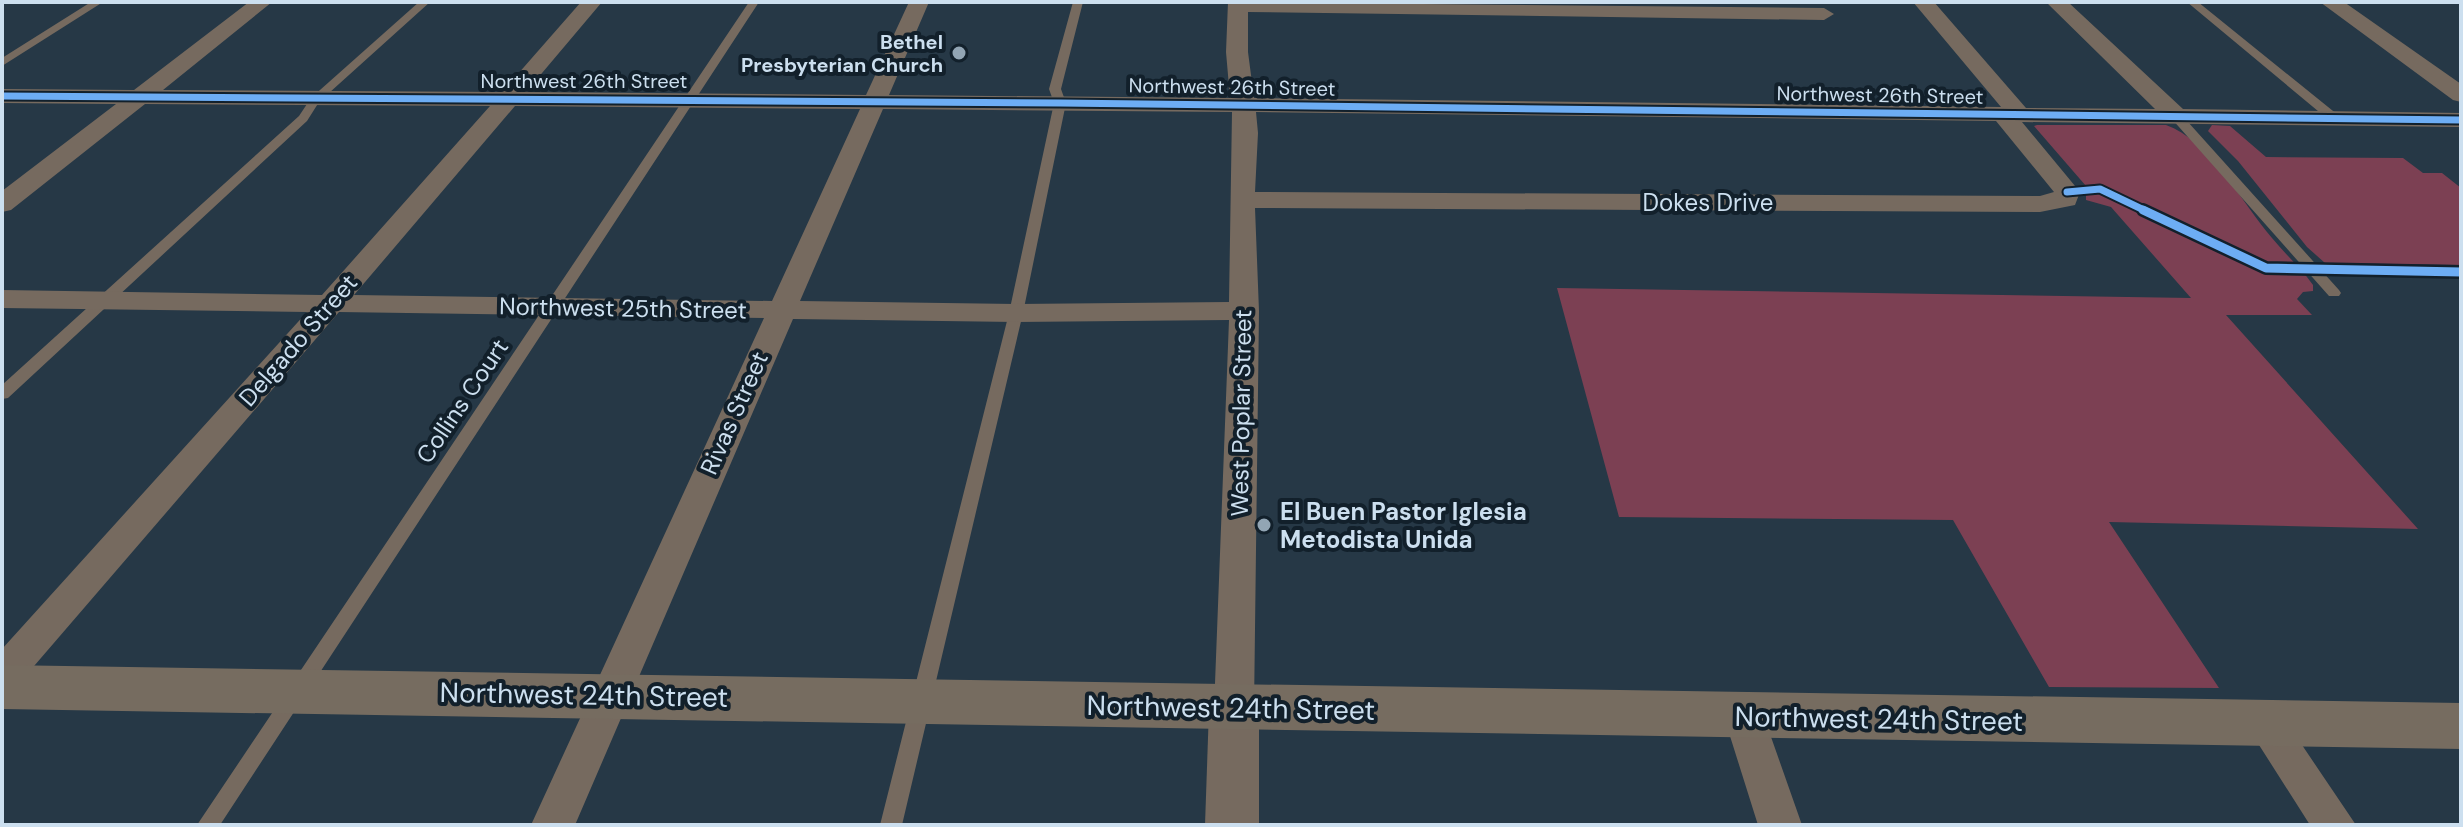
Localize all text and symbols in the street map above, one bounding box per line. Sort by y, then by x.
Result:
place label: Bethel Presbyterian Church [741,29,943,78]
marker: Bethel Presbyterian Church [950,44,968,62]
street label: Northwest 26th Street [481,68,688,94]
street label: Northwest 26th Street [1128,72,1336,102]
street label: Northwest 26th Street [1776,80,1984,110]
street label: Dokes Drive [1643,187,1773,218]
street label: Delgado Street [232,267,364,413]
street label: Northwest 25th Street [499,290,747,326]
street label: West Poplar Street [1224,309,1258,517]
street label: Collins Court [409,333,515,469]
street label: Rivas Street [693,347,775,479]
place label: El Buen Pastor Iglesia Metodista Unida [1280,496,1527,555]
marker: El Buen Pastor Iglesia Metodista Unida [1255,516,1273,534]
street label: Northwest 24th Street [439,674,729,716]
street label: Northwest 24th Street [1086,687,1376,729]
street label: Northwest 24th Street [1734,698,2024,740]

